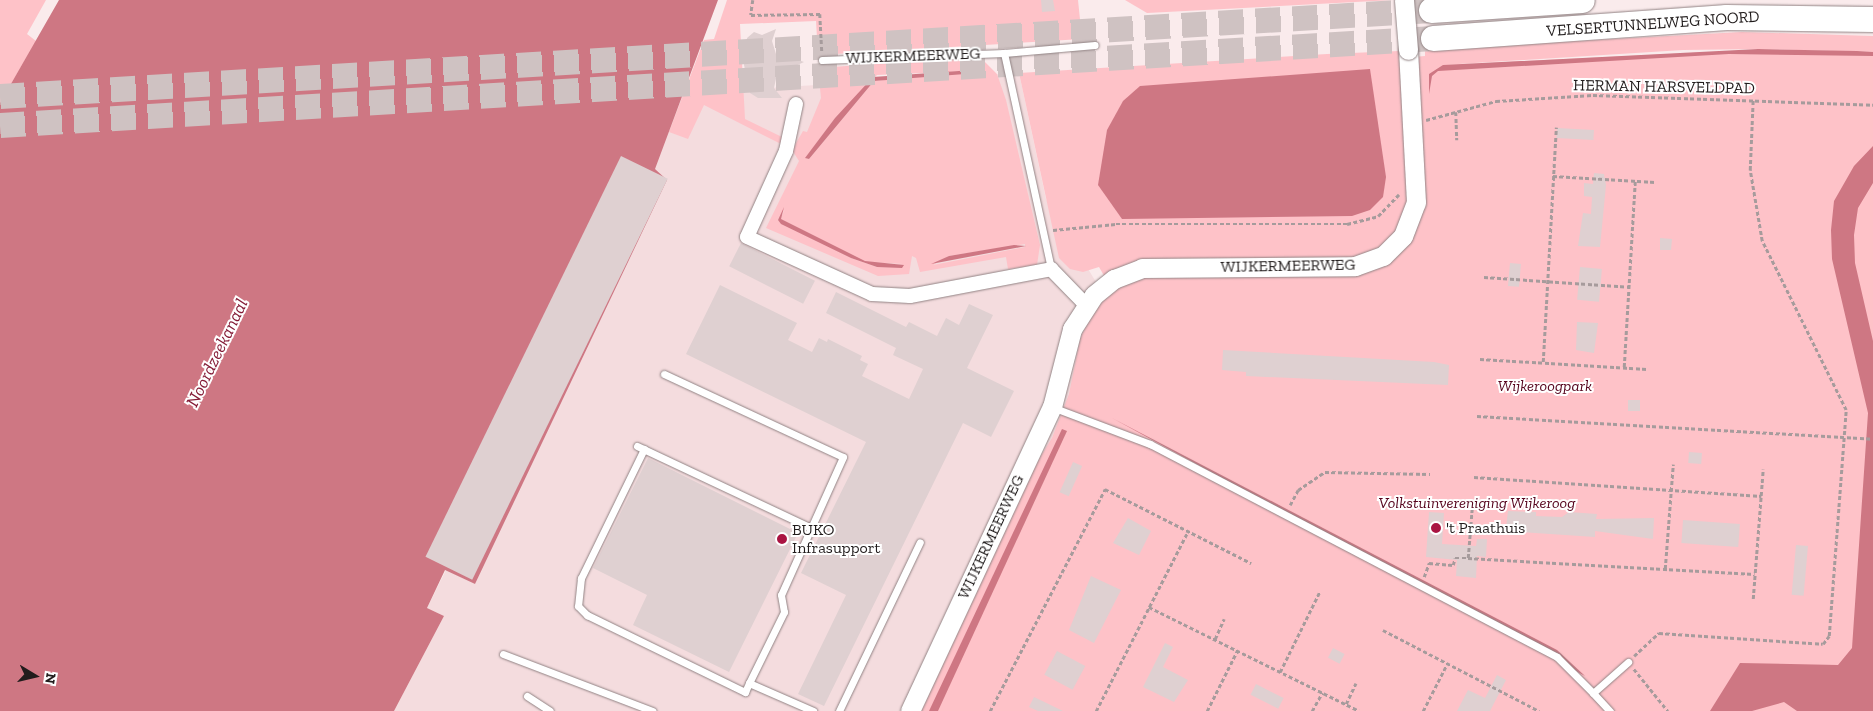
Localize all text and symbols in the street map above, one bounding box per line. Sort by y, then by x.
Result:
street label: VELSERTUNNELWEG NOORD [1546,7,1760,41]
street label: WIJKERMEERWEG [845,44,981,68]
street label: HERMAN HARSVELDPAD [1573,76,1755,98]
street label: WIJKERMEERWEG [1220,255,1356,277]
water label: Noordzeekanaal [182,295,252,411]
park label: Wijkeroogpark [1498,376,1592,396]
street label: WIJKERMEERWEG [954,472,1028,602]
park label: Volkstuinvereniging Wijkeroog [1378,493,1576,513]
place label: 't Praathuis [1446,518,1525,538]
place label: BUKO Infrasupport [792,520,880,558]
marker: 't Praathuis [1430,522,1442,534]
marker: BUKO Infrasupport [776,533,788,545]
north arrow [10,651,60,701]
text: N [41,672,60,685]

